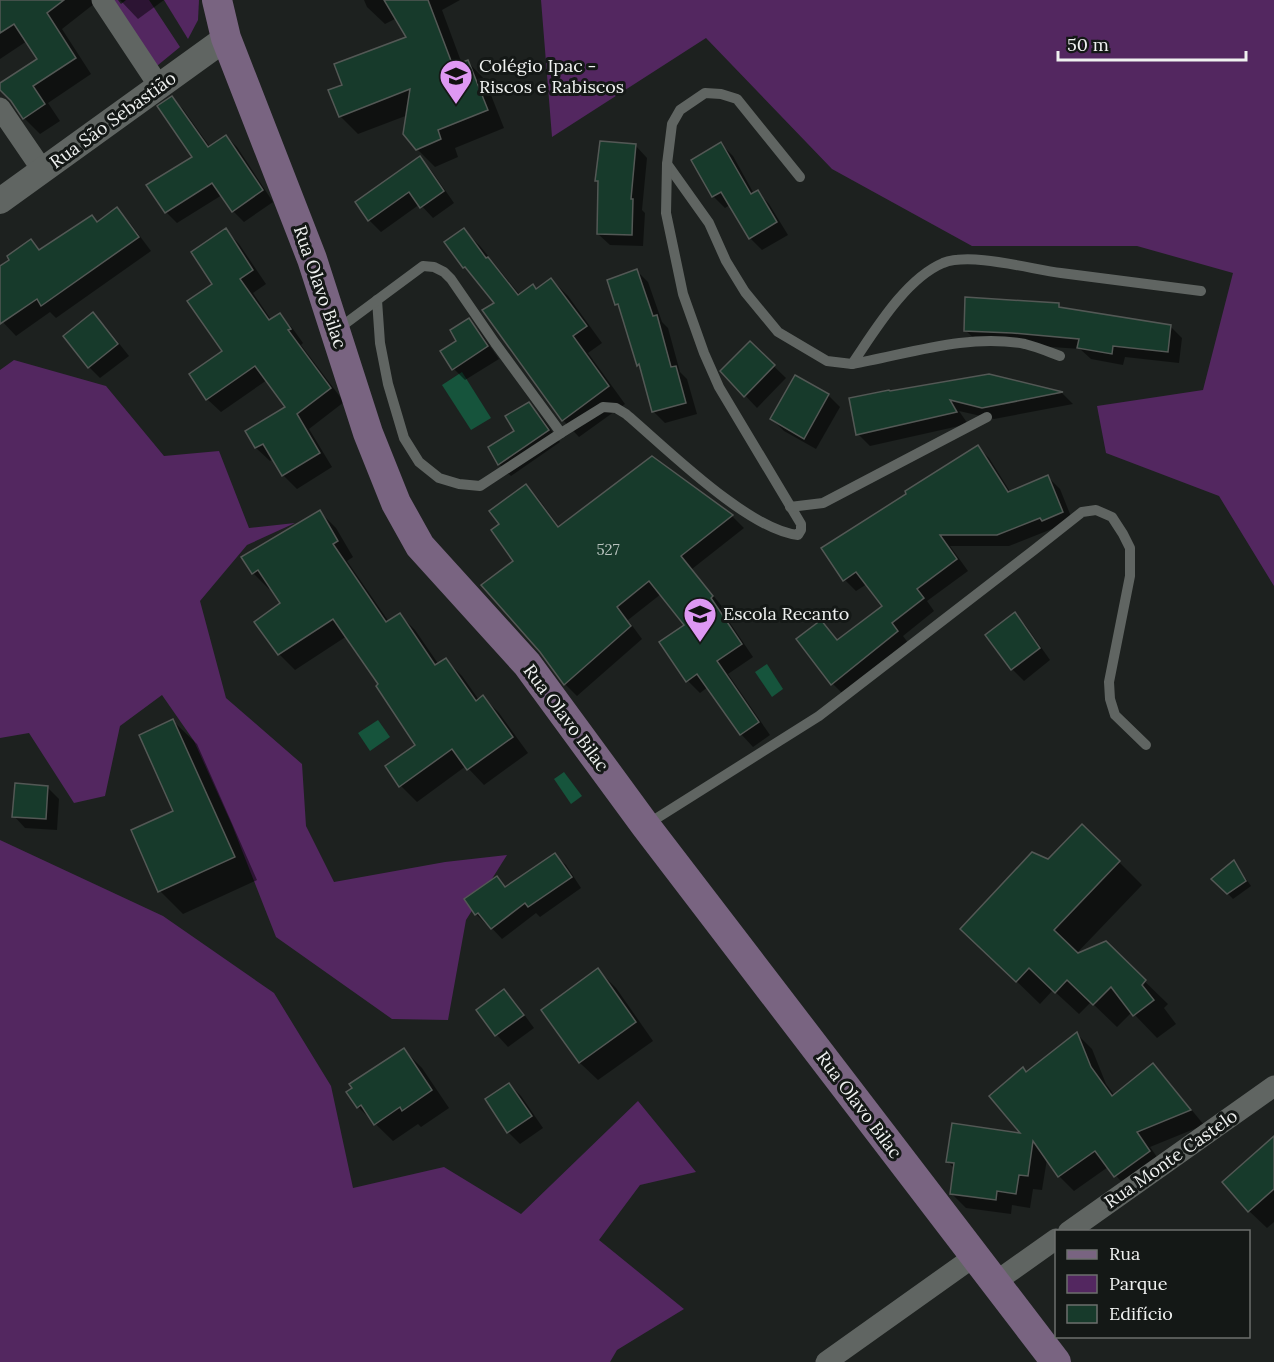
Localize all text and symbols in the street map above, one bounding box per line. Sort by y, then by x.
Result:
scale bar [1058,24,1246,62]
text: 50 m [1067,33,1109,56]
place label: Colégio Ipac - Riscos e Rabiscos [479,54,624,98]
school or university icon: Colégio Ipac - Riscos e Rabiscos [438,58,474,105]
street label: Rua São Sebastião [45,66,180,173]
street label: Rua Olavo Bilac [289,222,352,351]
house number: 527 [596,540,620,559]
school or university icon: Escola Recanto [682,596,718,643]
place label: Escola Recanto [723,602,849,625]
street label: Rua Olavo Bilac [519,659,614,776]
street label: Rua Olavo Bilac [812,1046,907,1163]
street label: Rua Monte Castelo [1100,1104,1242,1213]
legend [1055,1230,1250,1338]
text: Rua [1109,1242,1140,1265]
text: Parque [1109,1272,1168,1295]
text: Edifício [1109,1302,1173,1325]

